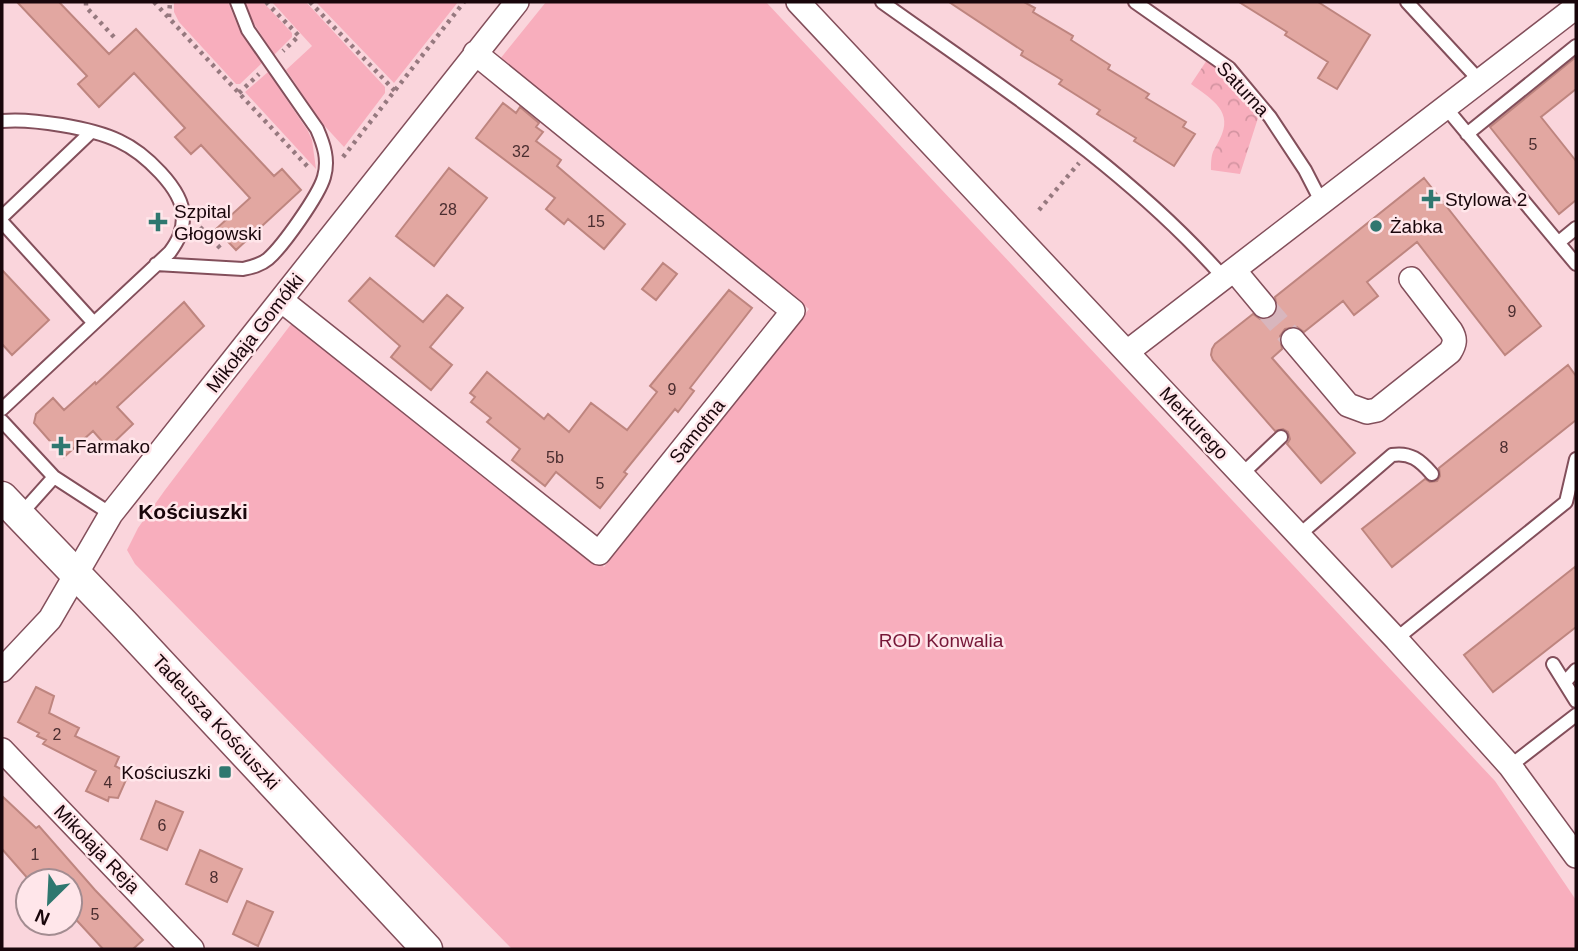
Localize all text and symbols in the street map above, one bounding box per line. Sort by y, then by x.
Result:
street label: Saturna [1213,58,1274,121]
house number: 5 [1529,136,1538,153]
house number: 32 [512,143,530,160]
place label: Stylowa 2 [1445,189,1527,210]
marker: Stylowa 2 [1423,191,1439,207]
place label: Szpital Głogowski [174,201,262,244]
house number: 28 [439,201,457,218]
marker: Szpital Głogowski [148,212,168,232]
house number: 15 [587,213,605,230]
place label: Żabka [1390,216,1443,237]
marker: Żabka [1368,218,1384,234]
street label: Mikołaja Gomółki [202,270,308,396]
house number: 9 [1508,303,1517,320]
house number: 9 [668,381,677,398]
street label: Merkurego [1155,383,1233,463]
street label: Samotna [665,395,729,467]
place label: Farmako [75,436,150,457]
marker: Farmako [53,438,69,454]
house number: 8 [1500,439,1509,456]
house number: 5b [546,449,564,466]
house number: 5 [596,475,605,492]
district label: Kościuszki [138,500,248,523]
park label: ROD Konwalia [879,630,1004,651]
street label: Tadeusza Kościuszki [148,650,284,794]
house number: 2 [53,726,62,743]
place label: Kościuszki [121,761,211,783]
marker: Kościuszki [217,764,233,780]
house number: 4 [104,774,113,791]
street label: Mikołaja Reja [50,801,144,898]
house number: 6 [158,817,167,834]
house number: 1 [31,846,40,863]
north arrow [14,867,84,937]
house number: 8 [210,869,219,886]
text: N [32,905,53,929]
house number: 5 [91,906,100,923]

